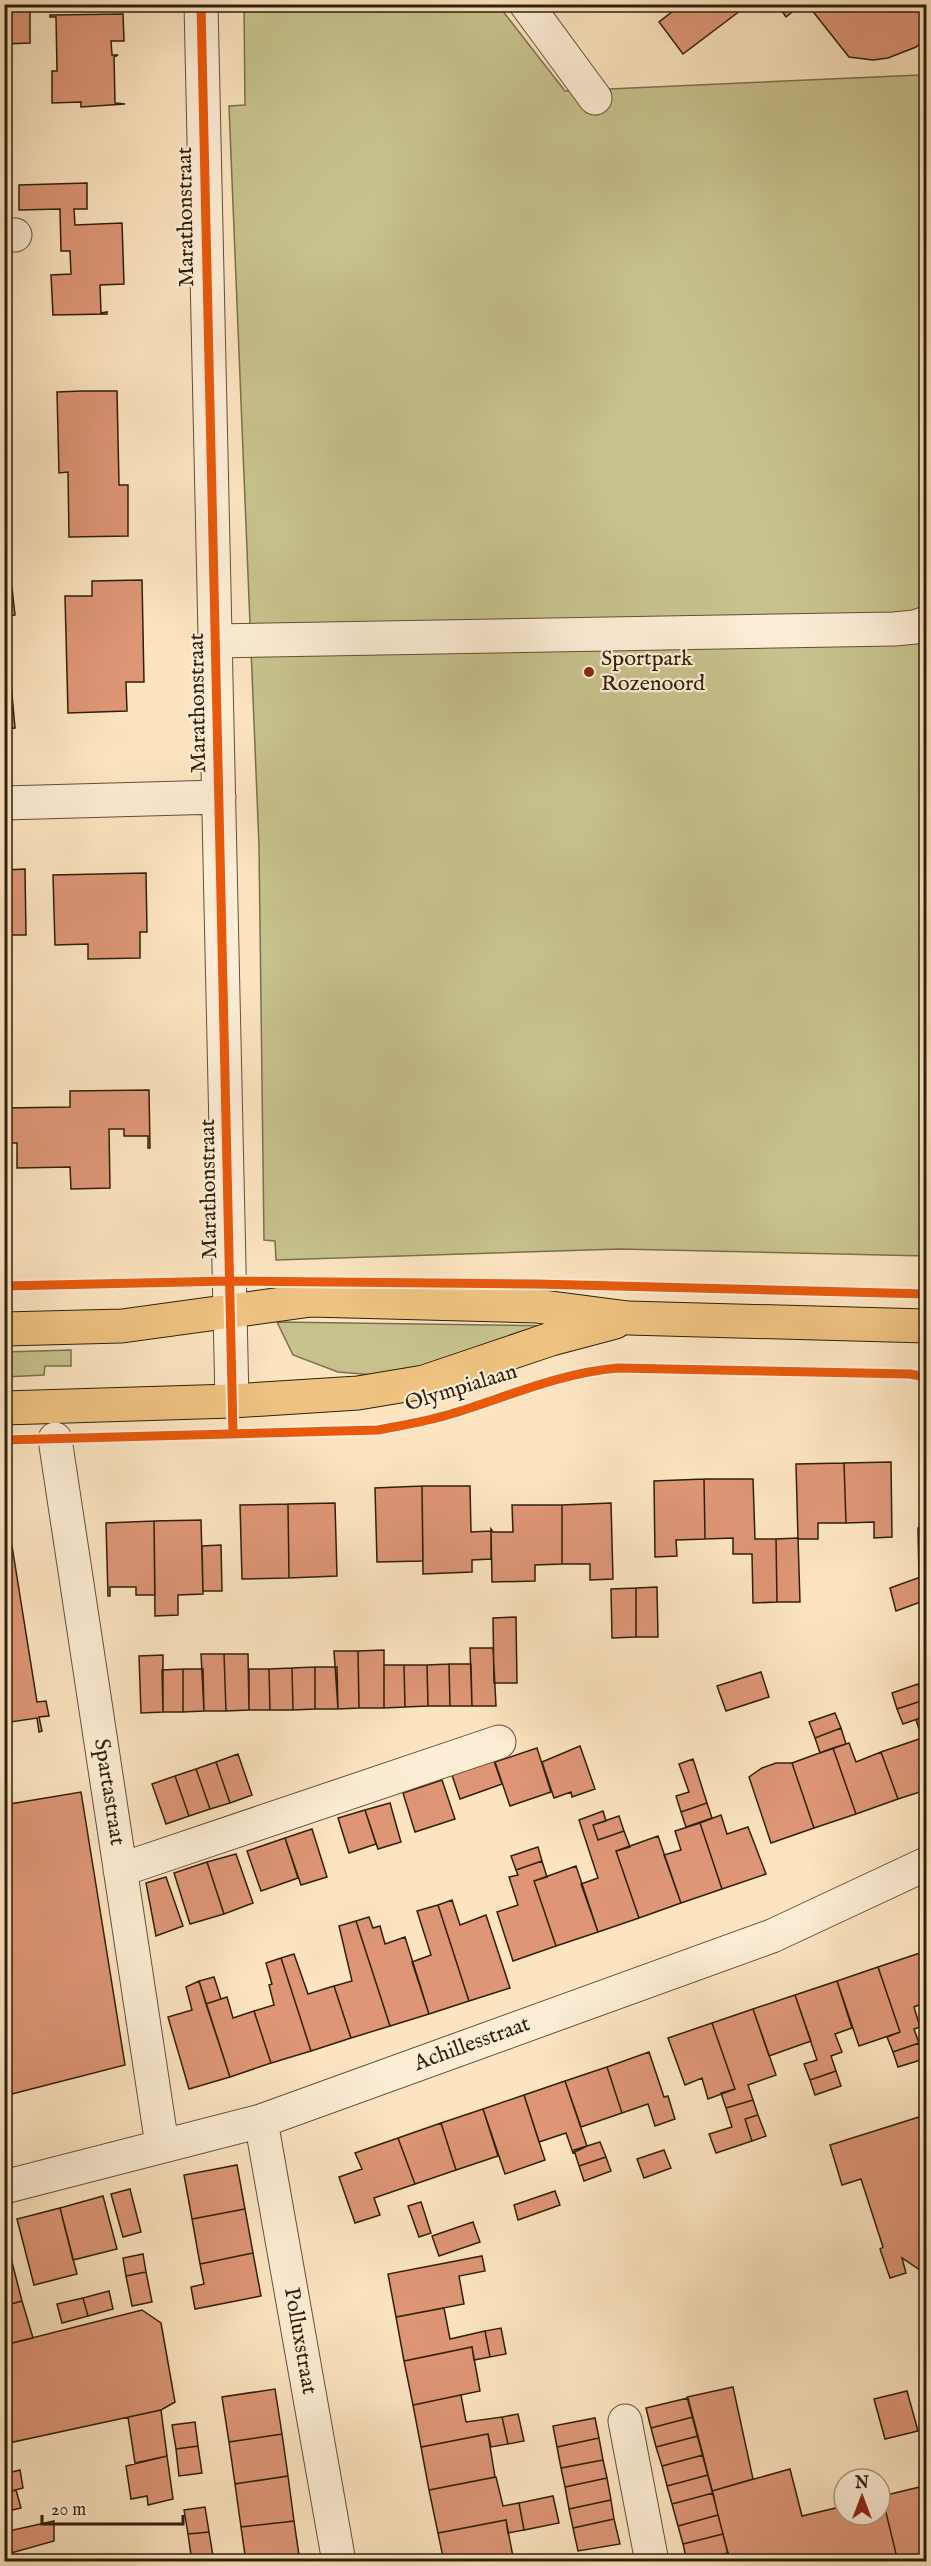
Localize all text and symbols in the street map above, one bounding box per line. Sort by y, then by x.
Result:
street label: Marathonstraat [171,146,201,287]
street label: Marathonstraat [183,632,213,773]
place label: Sportpark Rozenoord [601,645,705,698]
marker: Sportpark Rozenoord [582,665,596,679]
street label: Marathonstraat [194,1118,224,1259]
street label: Olympialaan [402,1358,521,1418]
street label: Spartastraat [87,1737,131,1848]
street label: Achillesstraat [409,2010,534,2078]
street label: Polluxstraat [277,2285,323,2397]
north arrow [832,2467,892,2527]
text: N [854,2474,869,2494]
scale bar [42,2488,183,2526]
text: 20 m [51,2499,86,2522]

